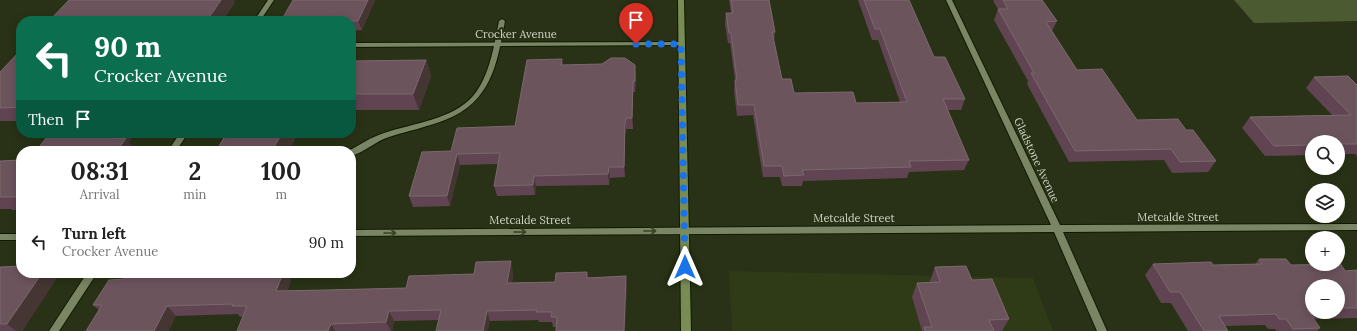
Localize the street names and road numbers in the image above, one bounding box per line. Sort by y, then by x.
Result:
street label: Crocker Avenue [475,27,557,41]
street label: Gladstone Avenue [1011,115,1063,205]
street label: Metcalde Street [1137,210,1219,224]
street label: Metcalde Street [813,211,895,225]
street label: Metcalde Street [489,213,571,227]

